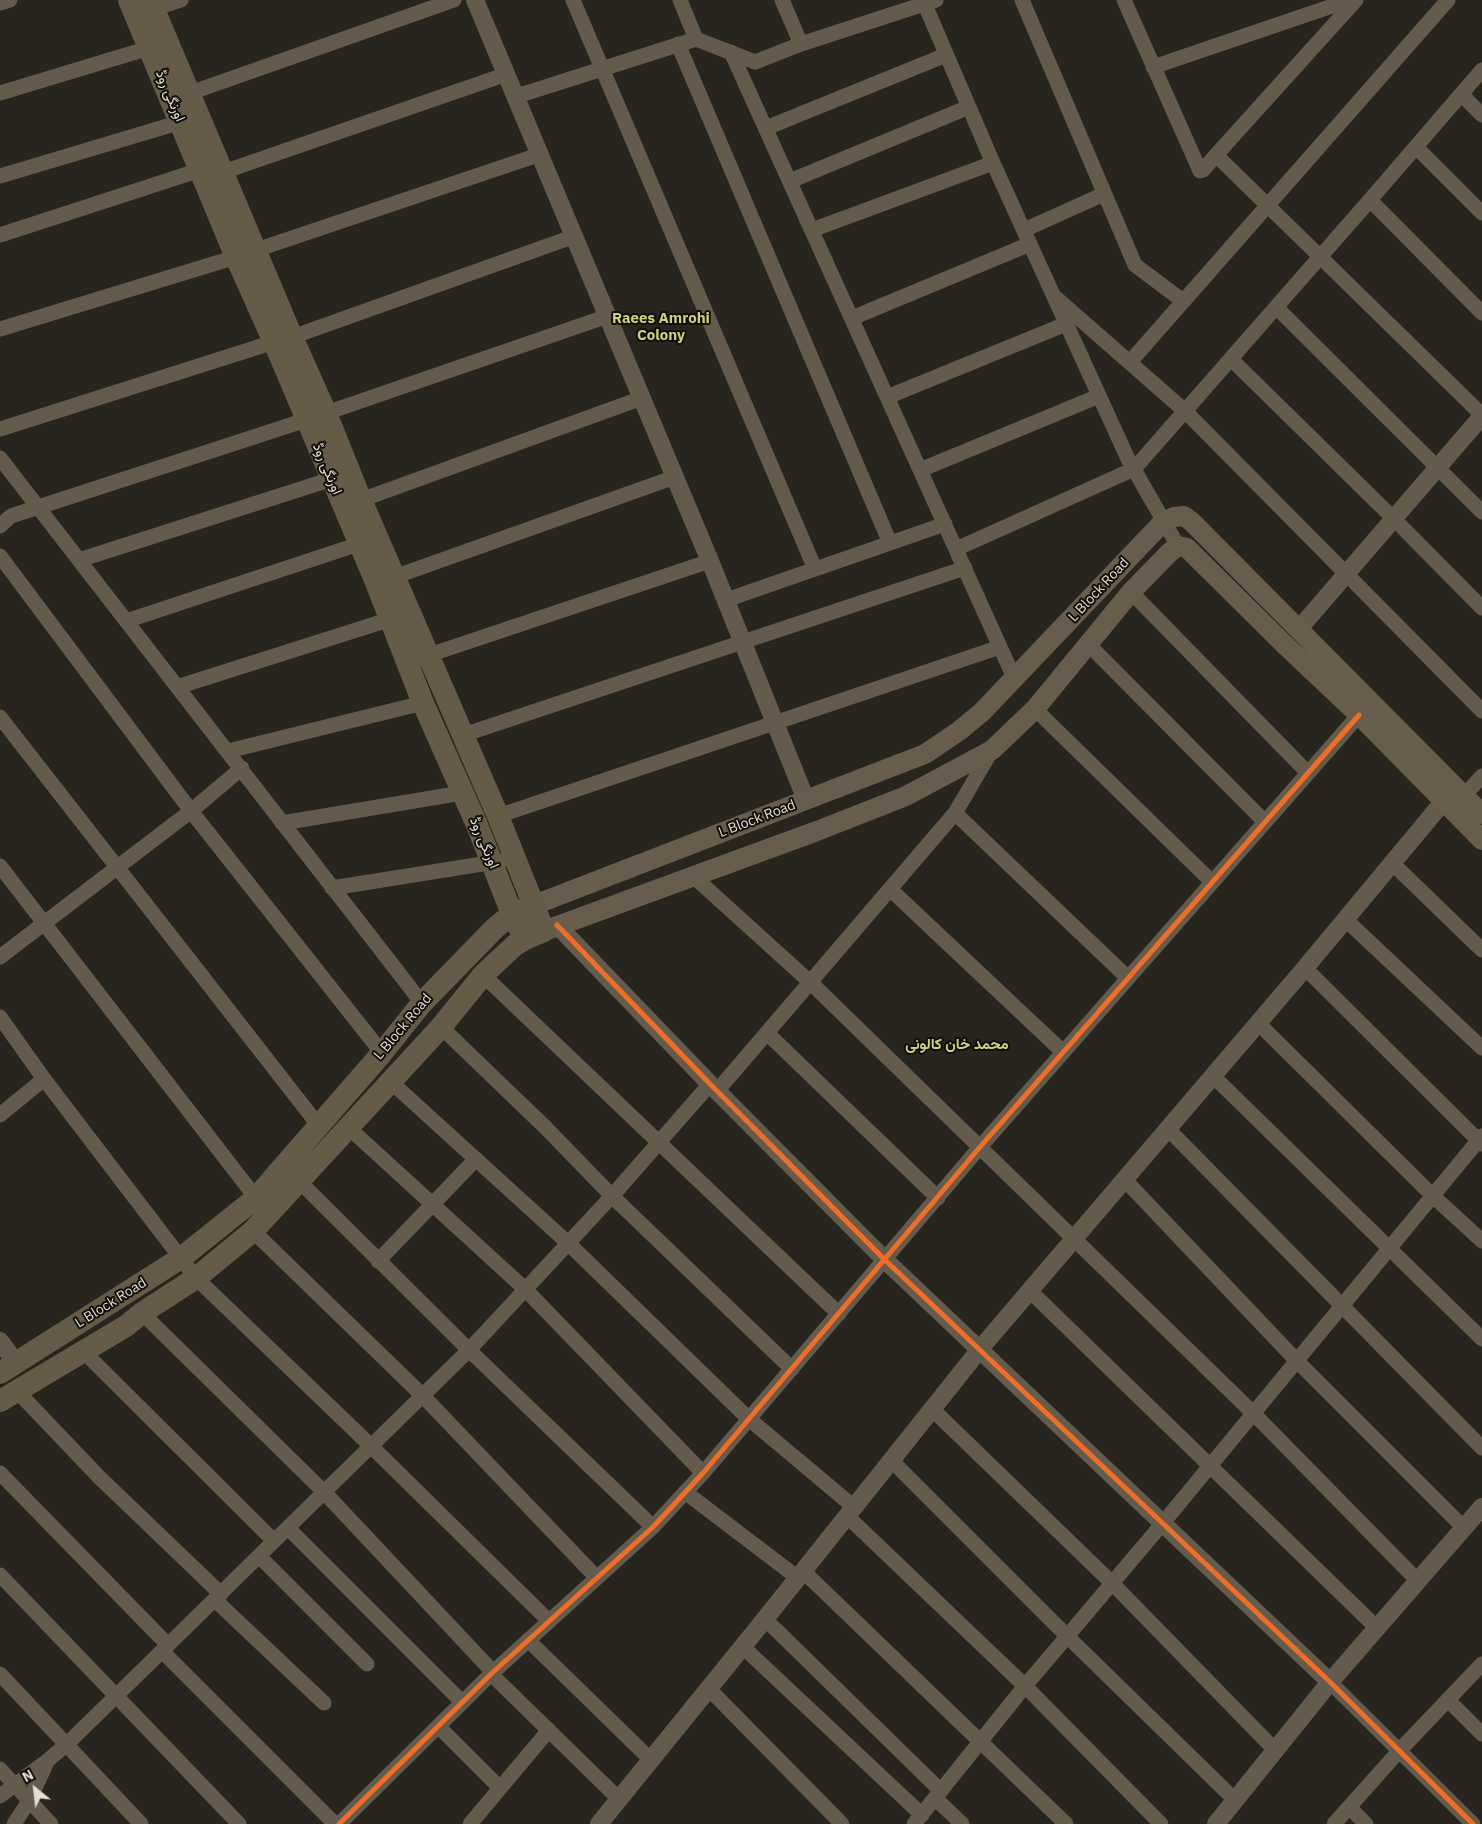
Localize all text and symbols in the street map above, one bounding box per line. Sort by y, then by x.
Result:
street label: اورنگی روڈ [152,68,188,124]
district label: Raees Amrohi Colony [612,310,710,345]
street label: اورنگی روڈ [309,441,345,497]
street label: L Block Road [1065,555,1133,625]
street label: L Block Road [716,797,798,841]
street label: اورنگی روڈ [466,815,502,871]
street label: L Block Road [371,991,435,1063]
district label: محمد خان کالونی [905,1036,1009,1054]
street label: L Block Road [72,1274,150,1332]
north arrow [10,1764,60,1814]
text: N [19,1766,37,1786]

